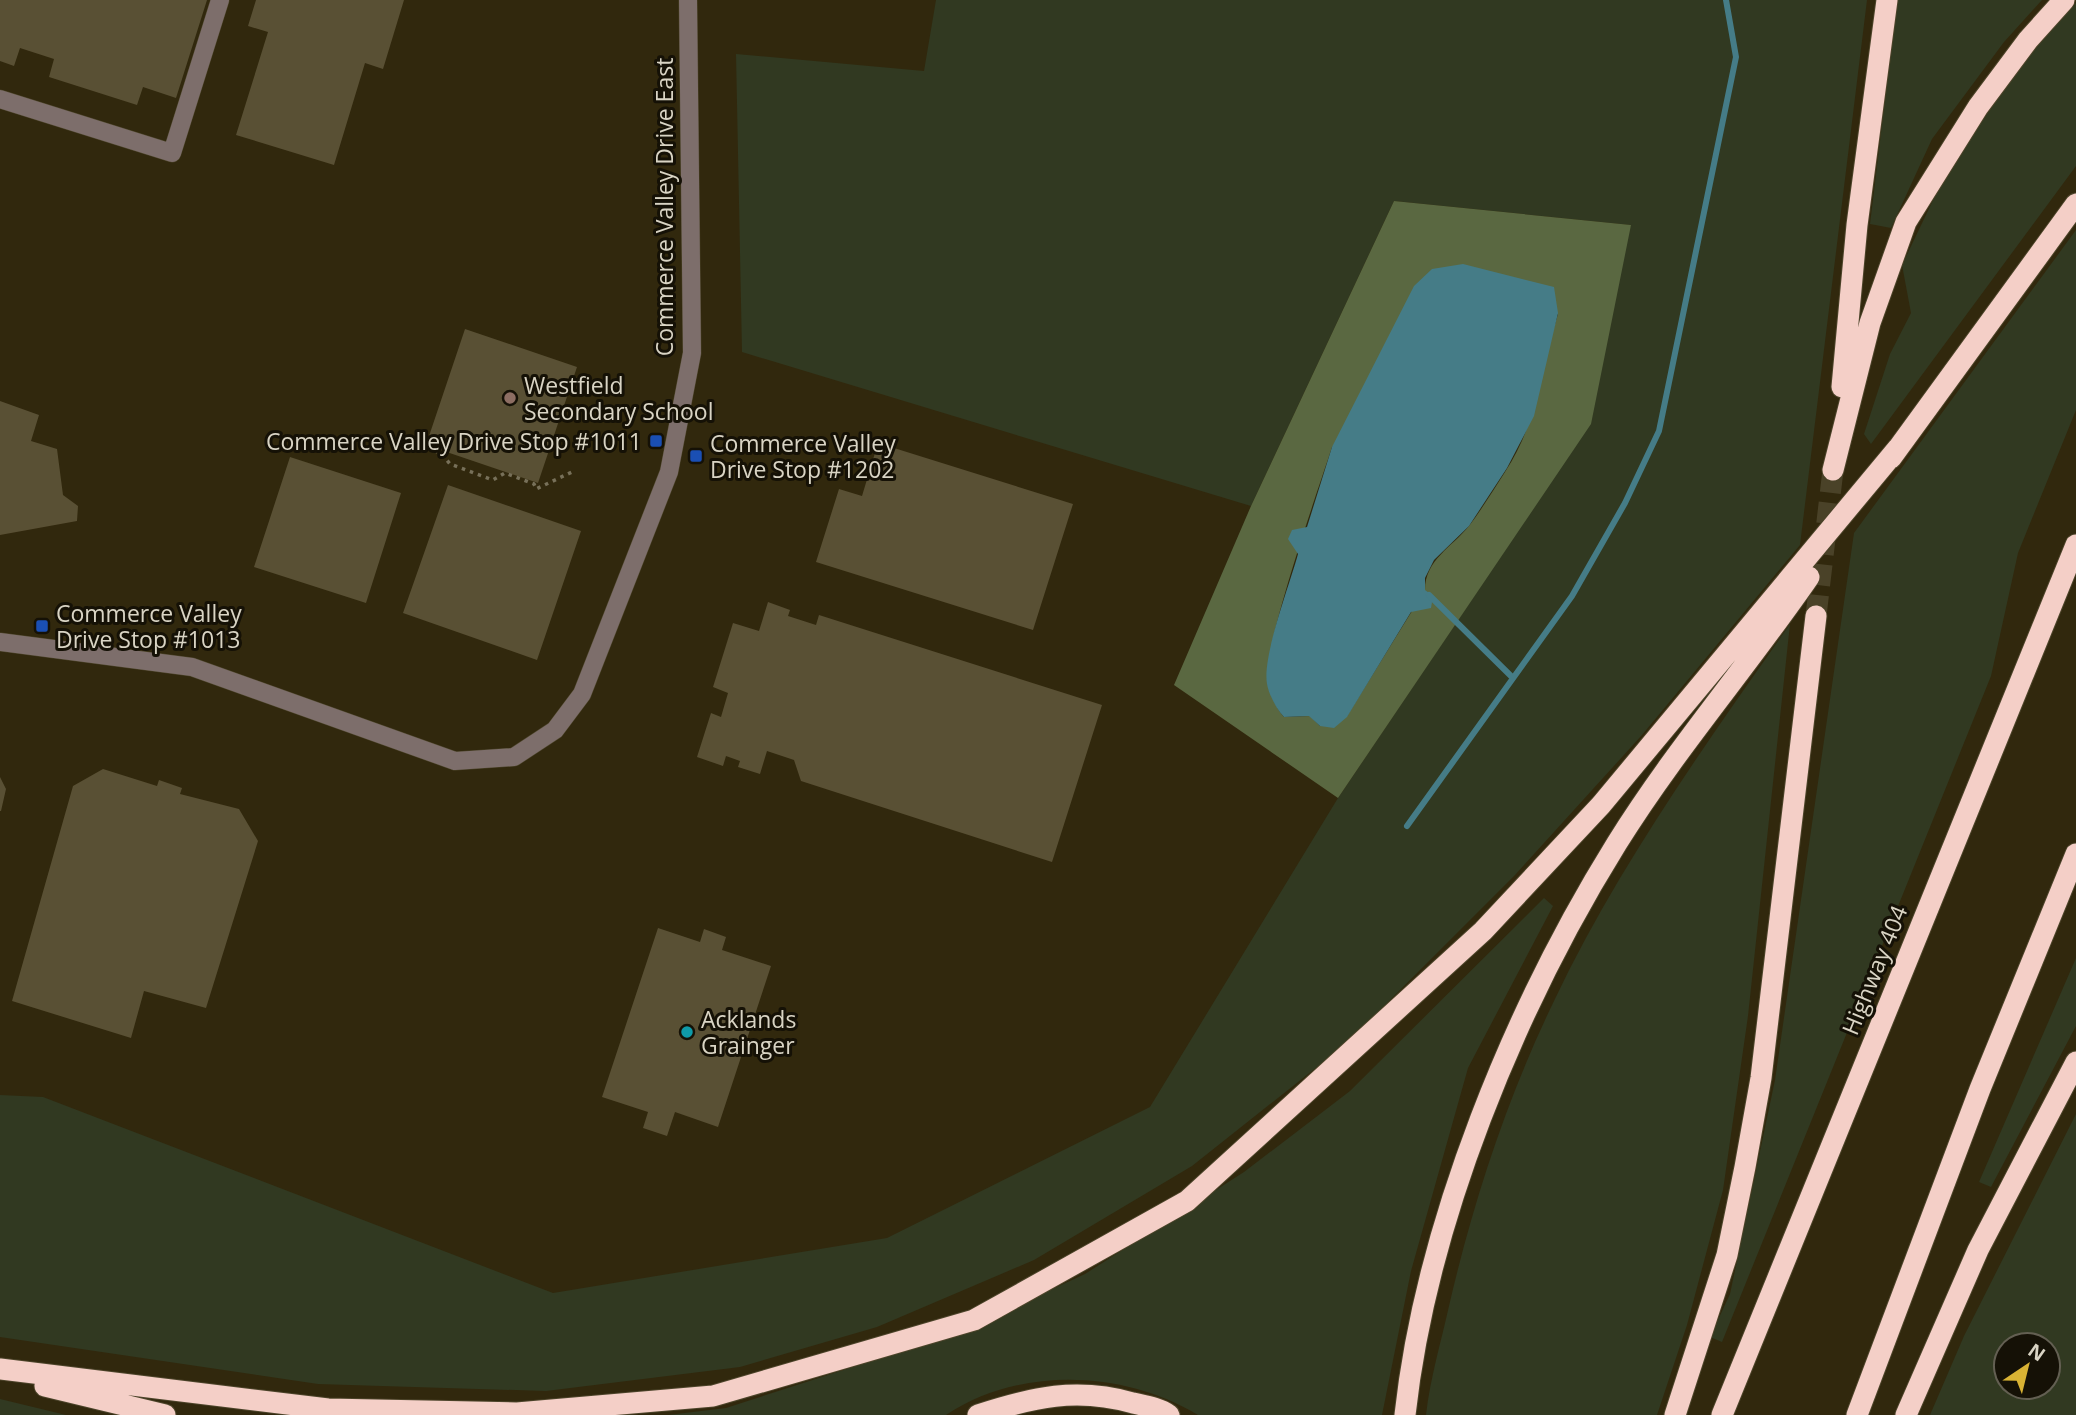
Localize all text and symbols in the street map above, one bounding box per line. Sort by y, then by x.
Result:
street label: Commerce Valley Drive East [648,58,680,356]
place label: Westfield Secondary School [524,369,713,427]
marker: Westfield Secondary School [502,390,518,406]
place label: Commerce Valley Drive Stop #1011 [266,425,642,457]
place label: Commerce Valley Drive Stop #1202 [710,427,896,485]
marker: Commerce Valley Drive Stop #1011 [648,433,664,449]
marker: Commerce Valley Drive Stop #1202 [688,448,704,464]
place label: Commerce Valley Drive Stop #1013 [56,597,242,655]
marker: Commerce Valley Drive Stop #1013 [34,618,50,634]
street label: Highway 404 [1834,901,1914,1039]
place label: Acklands Grainger [701,1003,796,1061]
marker: Acklands Grainger [679,1024,695,1040]
north arrow [1992,1331,2062,1401]
text: N [2023,1337,2051,1367]

